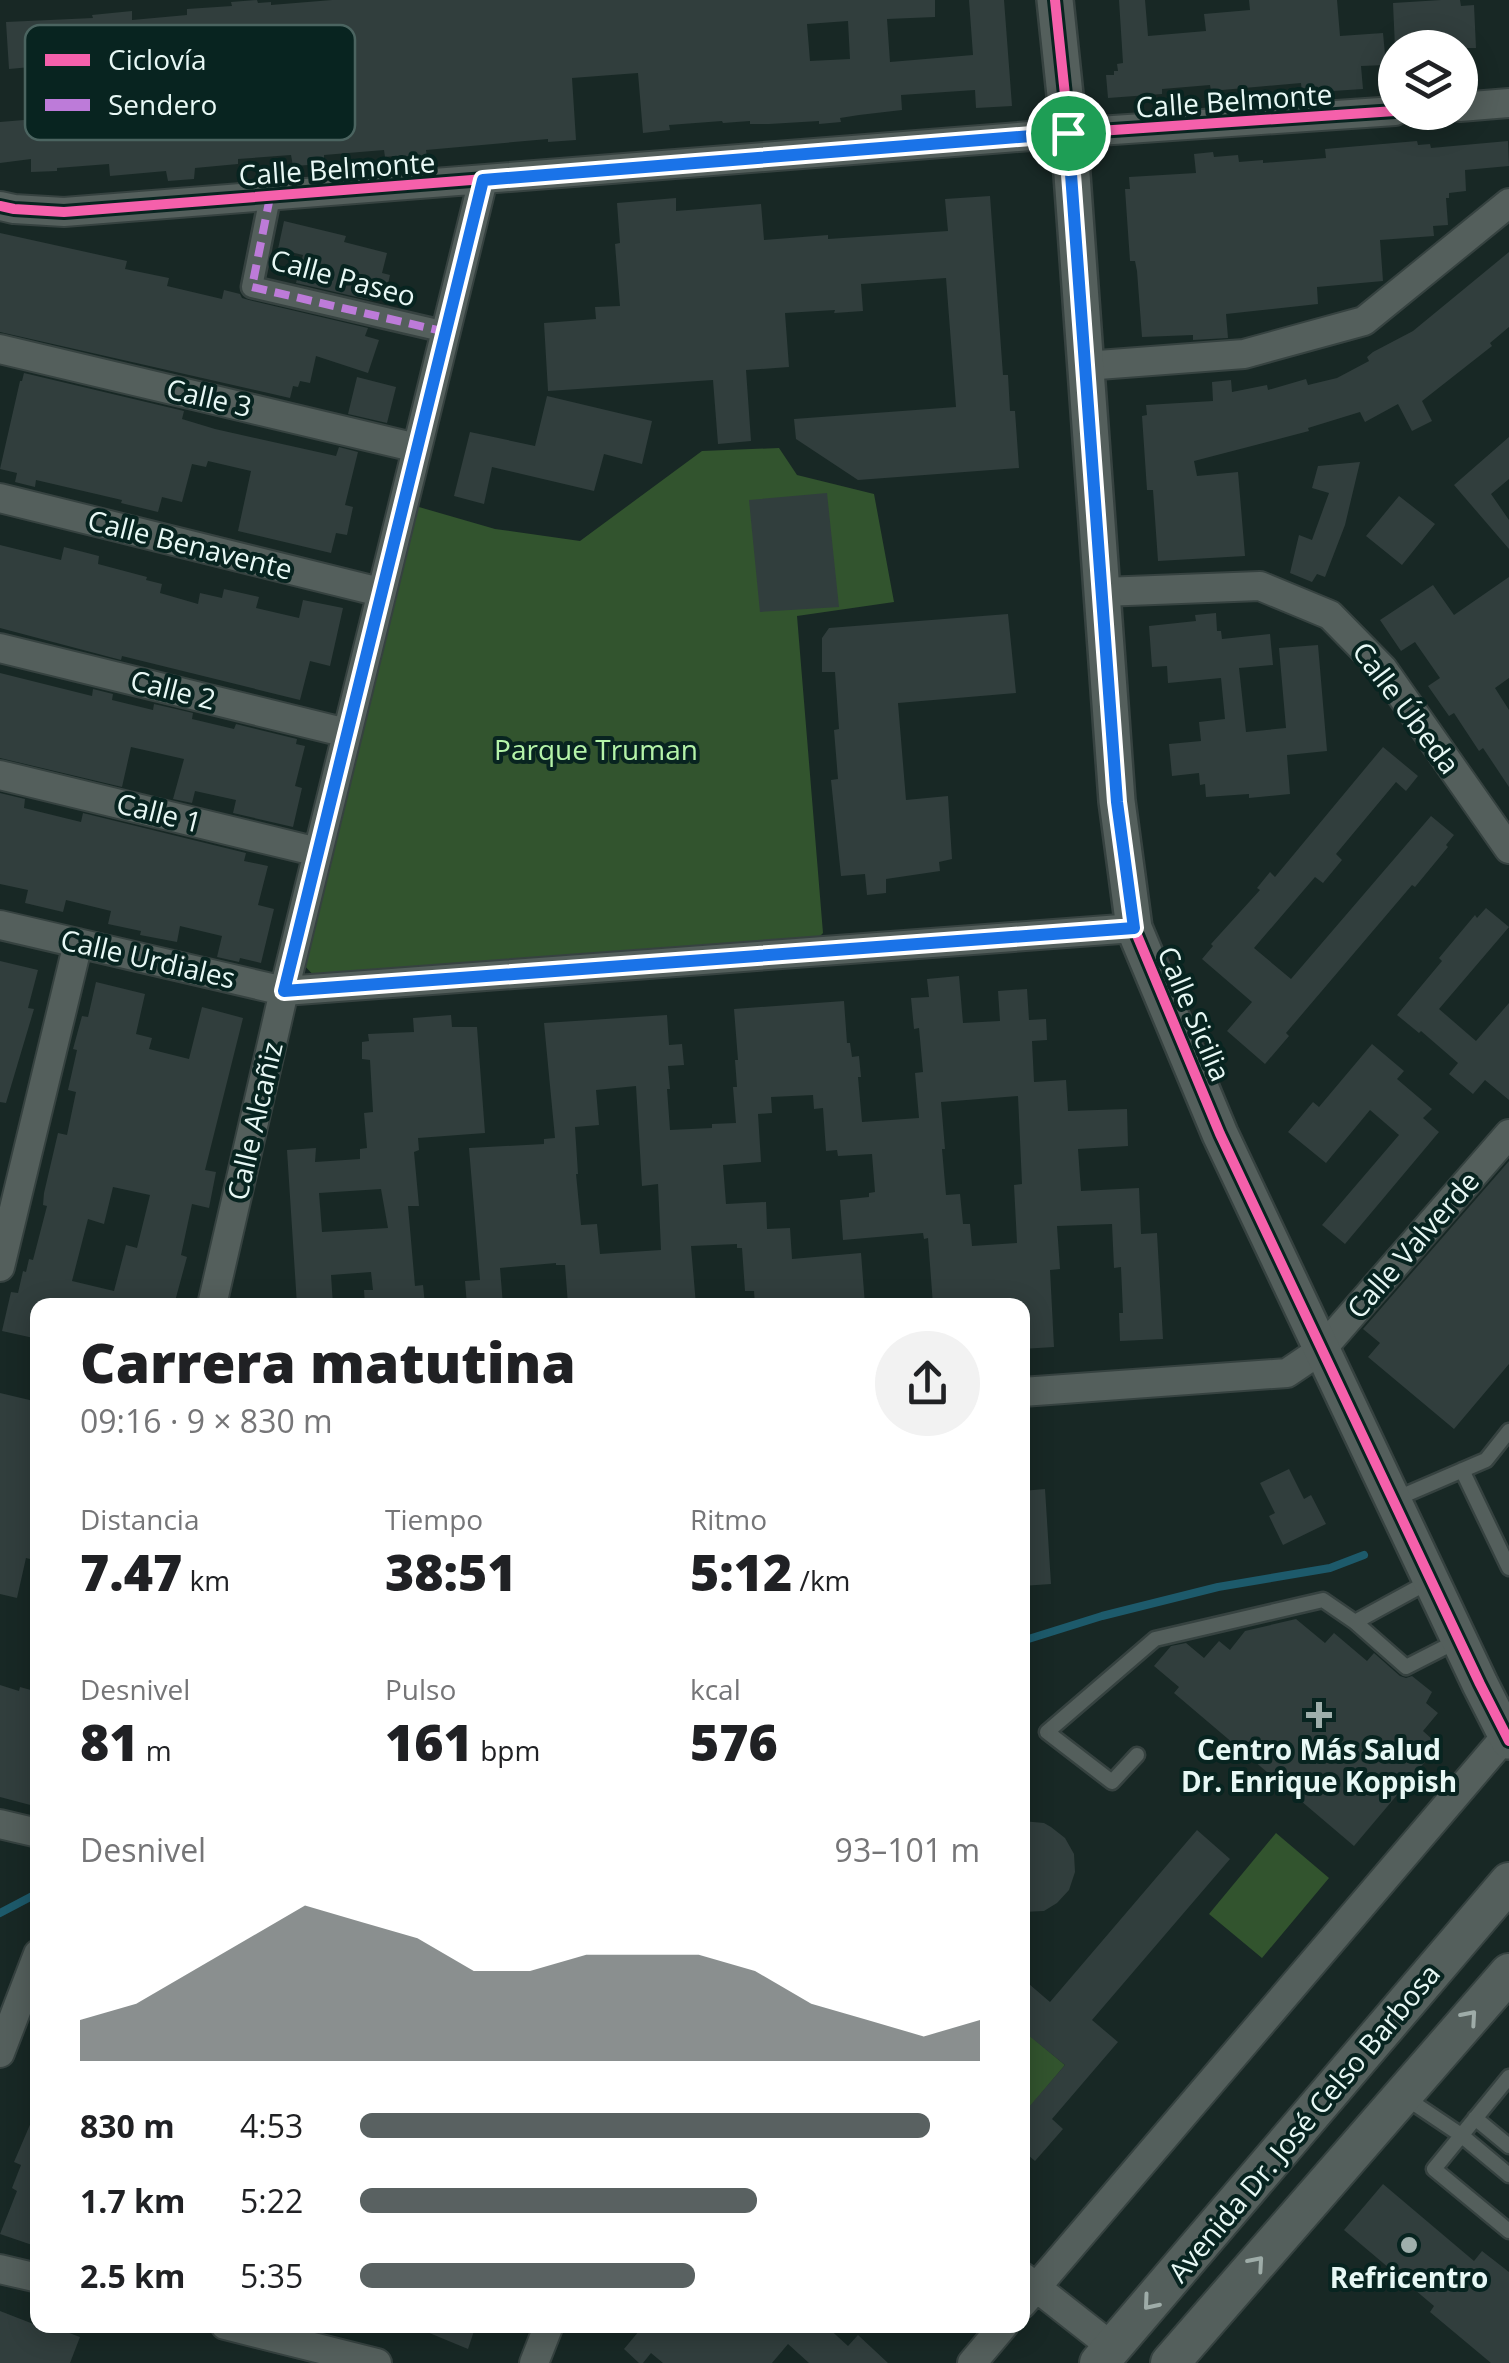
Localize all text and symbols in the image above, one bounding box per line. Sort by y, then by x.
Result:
legend [25,25,355,140]
map controls [1378,30,1478,130]
button: layers [1378,30,1478,130]
text: Ciclovía [108,40,207,78]
street label: Calle Belmonte [1134,74,1333,126]
text: Sendero [108,85,217,123]
pin [1026,91,1111,176]
icon: arrive [1041,106,1096,161]
street label: Calle Belmonte [237,142,436,194]
street label: Calle Paseo [267,239,420,315]
street label: Calle 3 [163,369,256,425]
street label: Calle Benavente [84,500,296,588]
street label: Calle Úbeda [1345,634,1469,781]
street label: Calle 2 [127,660,220,718]
park label: Parque Truman [494,730,698,768]
street label: Calle 1 [113,783,206,841]
street label: Calle Urdiales [57,919,239,997]
street label: Calle Sicilia [1150,940,1240,1087]
street label: Calle Alcañiz [217,1038,291,1204]
street label: Calle Valverde [1338,1163,1487,1326]
text: Carrera matutina [80,1324,576,1399]
button: share [875,1331,980,1436]
text: 09:16 · 9 × 830 m [80,1399,333,1442]
text: Distancia [80,1500,199,1538]
text: Tiempo [385,1500,483,1538]
text: Ritmo [690,1500,767,1538]
text: 7.47 [80,1538,182,1606]
text: 38:51 [385,1538,517,1606]
text: 5:12 [690,1538,792,1606]
text: km [182,1561,230,1599]
text: /km [792,1561,851,1599]
text: Desnivel [80,1670,190,1708]
text: Pulso [385,1670,456,1708]
text: kcal [690,1670,741,1708]
marker: Centro Más Salud Dr. Enrique Koppish [1306,1702,1332,1728]
text: 81 [80,1708,139,1776]
text: 161 [385,1708,473,1776]
text: 576 [690,1708,778,1776]
place label: Centro Más Salud Dr. Enrique Koppish [1181,1730,1457,1800]
text: m [139,1731,172,1769]
text: bpm [473,1731,540,1769]
text: Desnivel [80,1828,206,1871]
text: 93–101 m [835,1828,980,1871]
street label: Avenida Dr. José Celso Barbosa [1159,1955,1448,2290]
one-way arrow [1459,2011,1477,2029]
text: 830 m [80,2104,175,2147]
text: 4:53 [240,2104,303,2147]
text: 1.7 km [80,2179,185,2222]
text: 5:22 [240,2179,303,2222]
marker: Refricentro [1398,2234,1420,2256]
text: 2.5 km [80,2254,185,2297]
text: 5:35 [240,2254,303,2297]
one-way arrow [1246,2256,1264,2275]
place label: Refricentro [1330,2258,1488,2296]
one-way arrow [1144,2291,1162,2309]

